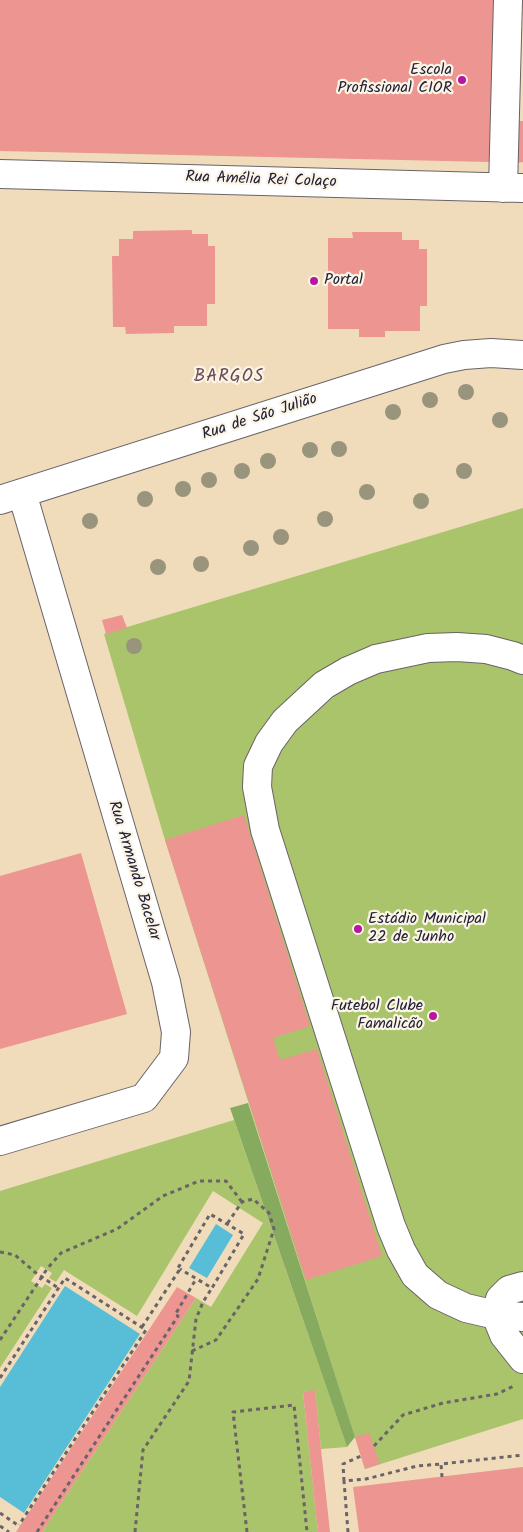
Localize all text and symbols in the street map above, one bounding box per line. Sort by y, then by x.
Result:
place label: Escola Profissional CIOR [338,61,452,99]
marker: Escola Profissional CIOR [456,74,468,86]
street label: Rua Amélia Rei Colaço [185,169,337,193]
place label: Portal [324,271,363,291]
marker: Portal [308,275,320,287]
district label: BARGOS [193,367,265,389]
street label: Rua de São Julião [200,390,320,446]
street label: Rua Armando Bacelar [103,799,163,943]
place label: Estádio Municipal 22 de Junho [368,910,486,948]
marker: Estádio Municipal 22 de Junho [352,923,364,935]
place label: Futebol Clube Famalicão [331,997,423,1035]
marker: Futebol Clube Famalicão [427,1010,439,1022]

